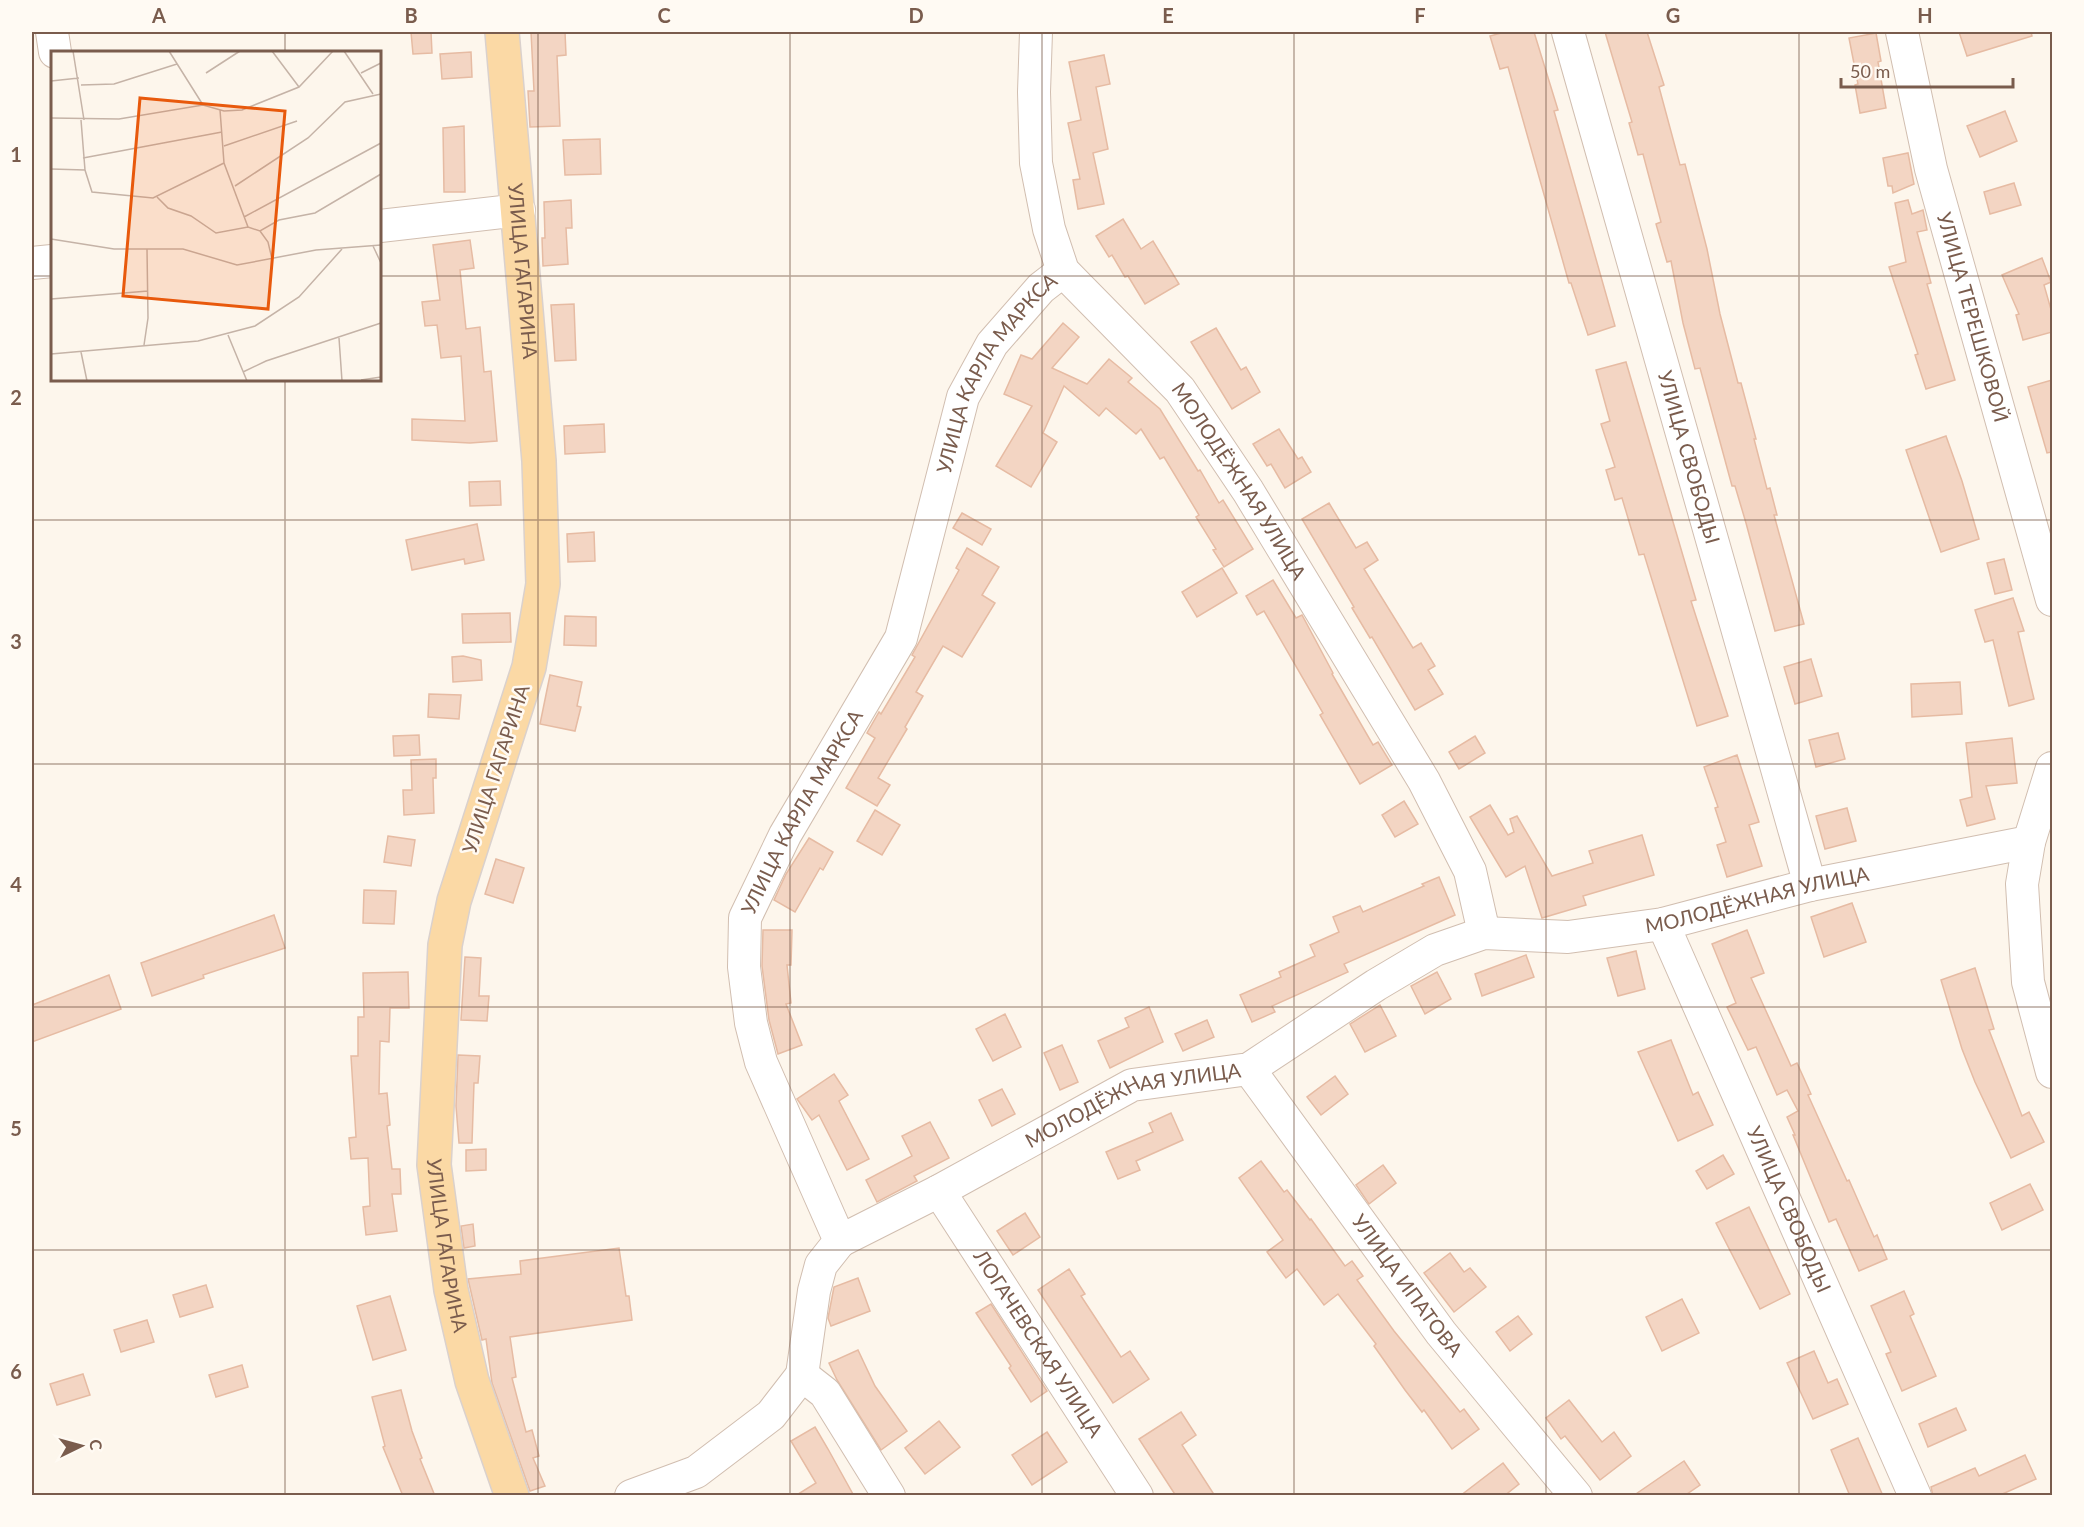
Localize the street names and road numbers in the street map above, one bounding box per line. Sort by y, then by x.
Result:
street label: УЛИЦА ГАГАРИНА [504,182,543,360]
street label: УЛИЦА ТЕРЕШКОВОЙ [1933,209,2014,425]
street label: УЛИЦА КАРЛА МАРКСА [931,267,1061,476]
street label: УЛИЦА СВОБОДЫ [1654,367,1726,546]
street label: МОЛОДЁЖНАЯ УЛИЦА [1167,377,1312,584]
street label: УЛИЦА ГАГАРИНА [456,681,534,856]
street label: УЛИЦА КАРЛА МАРКСА [736,705,867,918]
street label: МОЛОДЁЖНАЯ УЛИЦА [1644,861,1871,937]
street label: МОЛОДЁЖНАЯ УЛИЦА [1021,1057,1243,1152]
street label: УЛИЦА СВОБОДЫ [1743,1122,1837,1296]
street label: УЛИЦА ГАГАРИНА [423,1158,474,1335]
street label: УЛИЦА ИПАТОВА [1347,1209,1469,1361]
street label: ЛОГАЧЕВСКАЯ УЛИЦА [969,1244,1109,1442]

